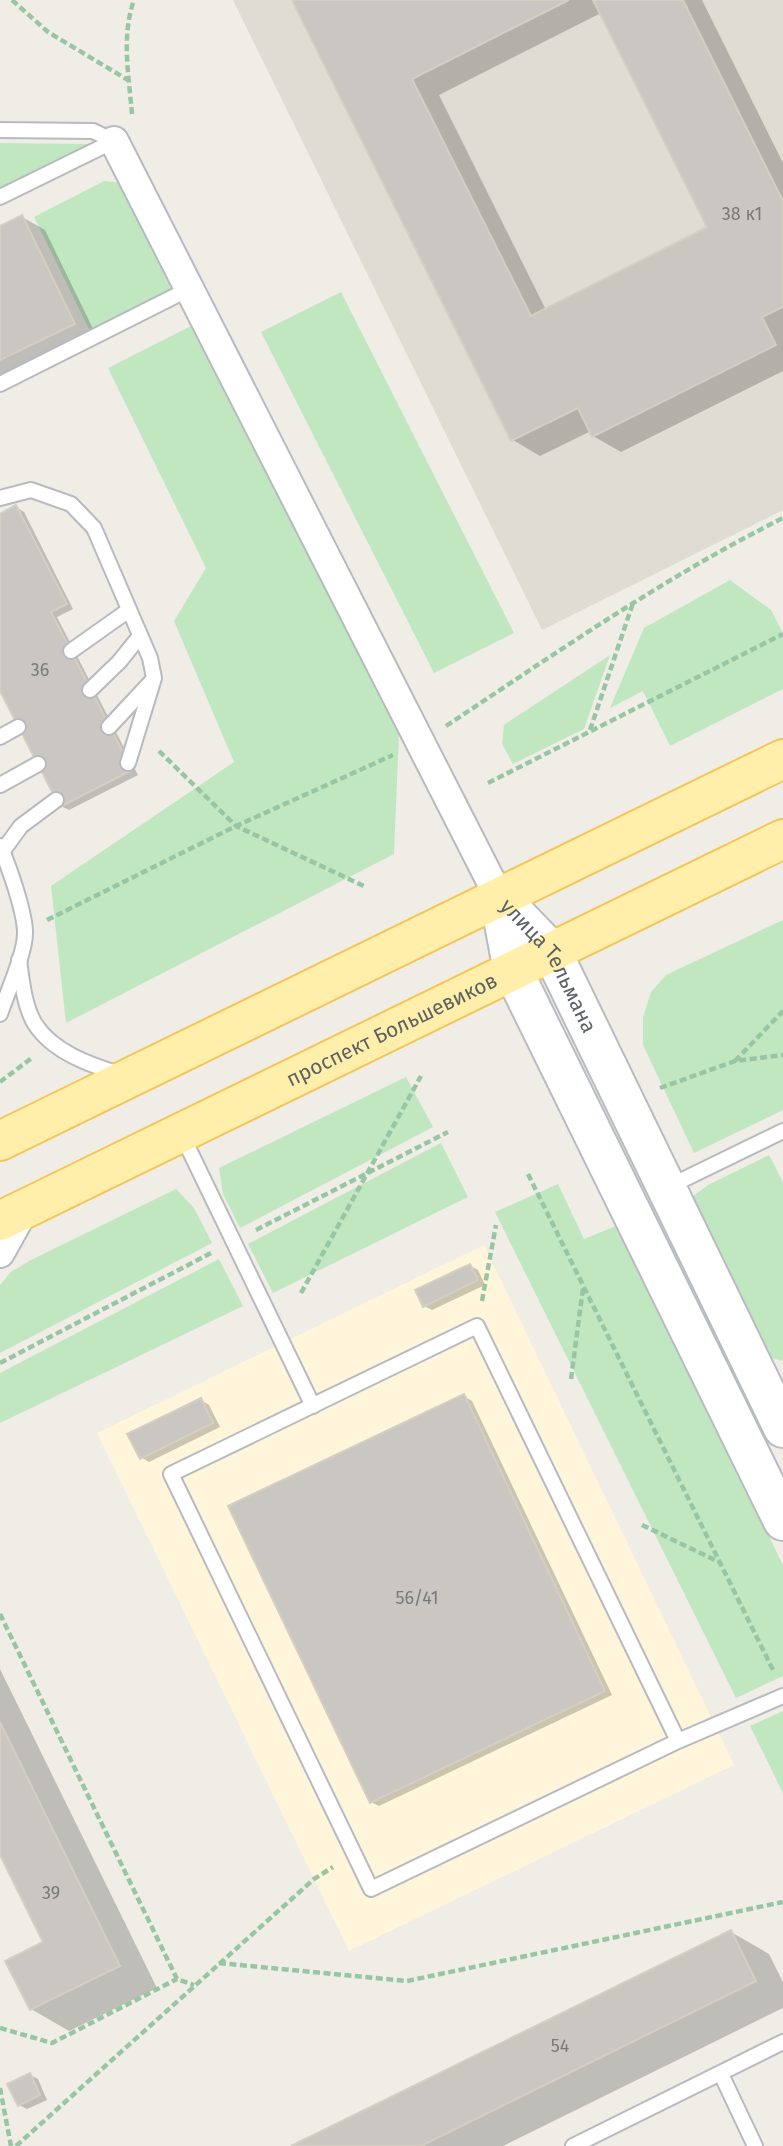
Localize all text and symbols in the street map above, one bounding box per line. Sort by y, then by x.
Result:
house number: 38 к1 [722,203,762,225]
house number: 36 [31,659,49,681]
street label: улица Тельмана [495,893,602,1037]
street label: проспект Большевиков [282,967,502,1092]
house number: 56/41 [395,1587,439,1609]
house number: 39 [42,1882,60,1904]
house number: 54 [551,2035,570,2057]

